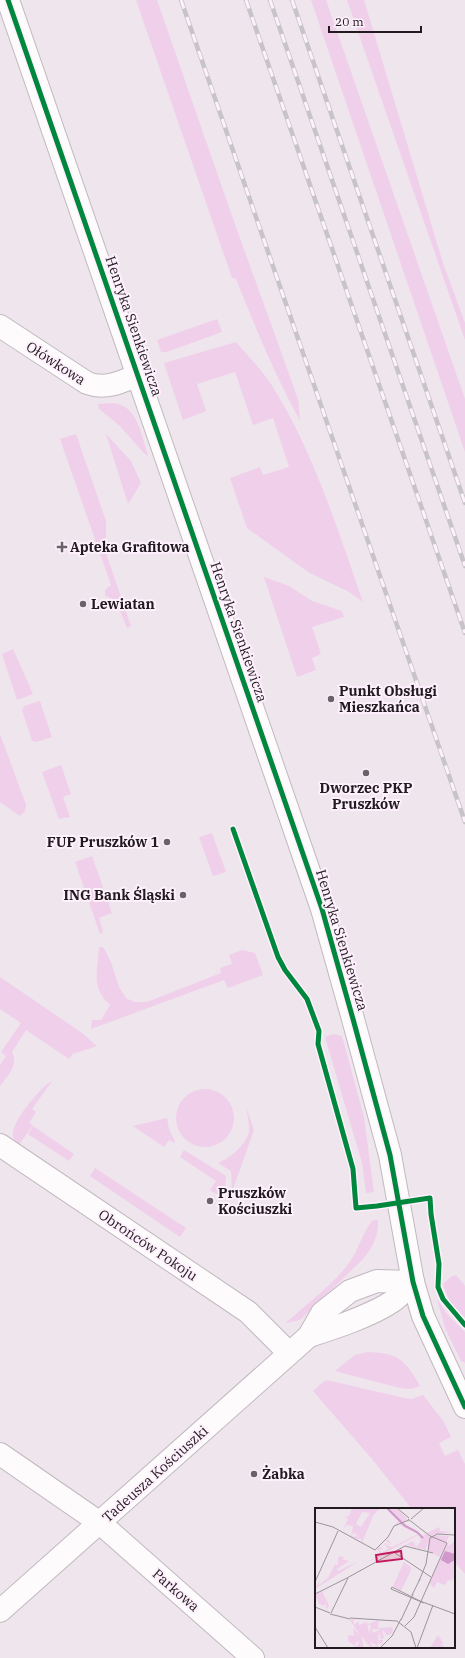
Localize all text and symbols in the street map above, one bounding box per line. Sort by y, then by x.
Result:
scale bar [329,8,421,34]
text: 20 m [335,14,364,29]
street label: Henryka Sienkiewicza [102,254,167,399]
street label: Ołówkowa [23,337,89,389]
place label: Apteka Grafitowa [70,538,190,556]
marker: Apteka Grafitowa [57,542,67,552]
street label: Henryka Sienkiewicza [207,560,272,705]
place label: Lewiatan [91,595,155,613]
marker: Lewiatan [78,599,88,609]
place label: Punkt Obsługi Mieszkańca [339,682,437,716]
marker: Punkt Obsługi Mieszkańca [326,694,336,704]
marker: Dworzec PKP Pruszków [361,768,371,778]
place label: Dworzec PKP Pruszków [319,779,413,813]
place label: FUP Pruszków 1 [47,833,159,851]
marker: FUP Pruszków 1 [162,837,172,847]
street label: Henryka Sienkiewicza [312,867,372,1013]
place label: ING Bank Śląski [64,886,175,904]
marker: ING Bank Śląski [178,890,188,900]
place label: Pruszków Kościuszki [218,1184,293,1218]
marker: Pruszków Kościuszki [205,1196,215,1206]
street label: Obrońców Pokoju [95,1205,201,1285]
street label: Tadeusza Kościuszki [98,1422,212,1526]
place label: Żabka [262,1465,305,1483]
marker: Żabka [249,1469,259,1479]
inset map [315,1508,455,1648]
street label: Parkowa [149,1565,204,1616]

